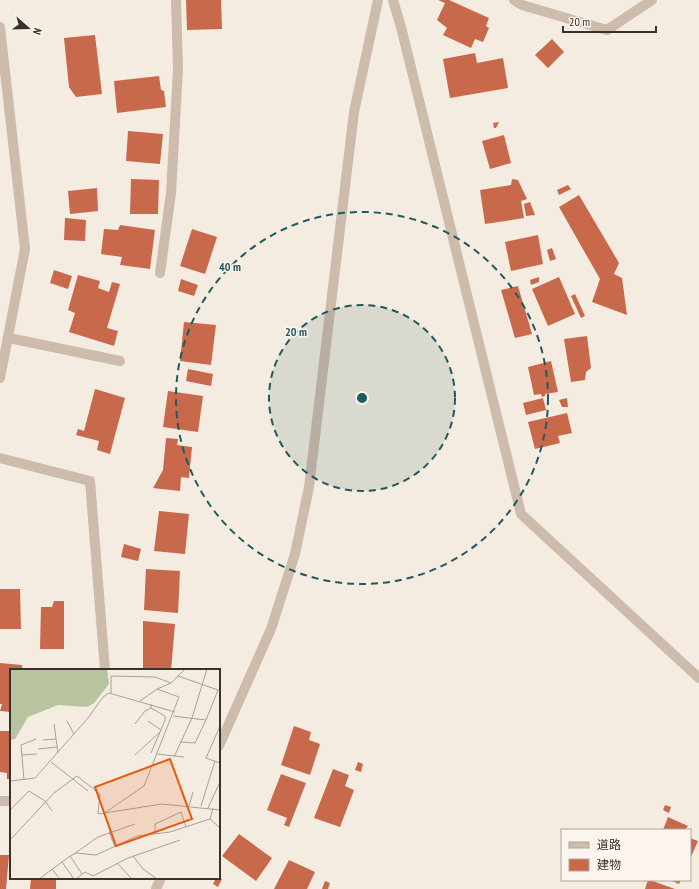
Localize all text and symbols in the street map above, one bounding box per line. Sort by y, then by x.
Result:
north arrow [8,8,48,48]
scale bar [563,8,656,34]
text: 20 m [569,14,590,29]
text: N [30,26,45,37]
text: 40 m [219,259,241,274]
text: 20 m [285,324,307,339]
centre of rings [355,391,369,405]
inset map [10,669,220,879]
legend [561,829,691,881]
text: 道路 [597,837,621,852]
text: 建物 [597,857,621,872]

